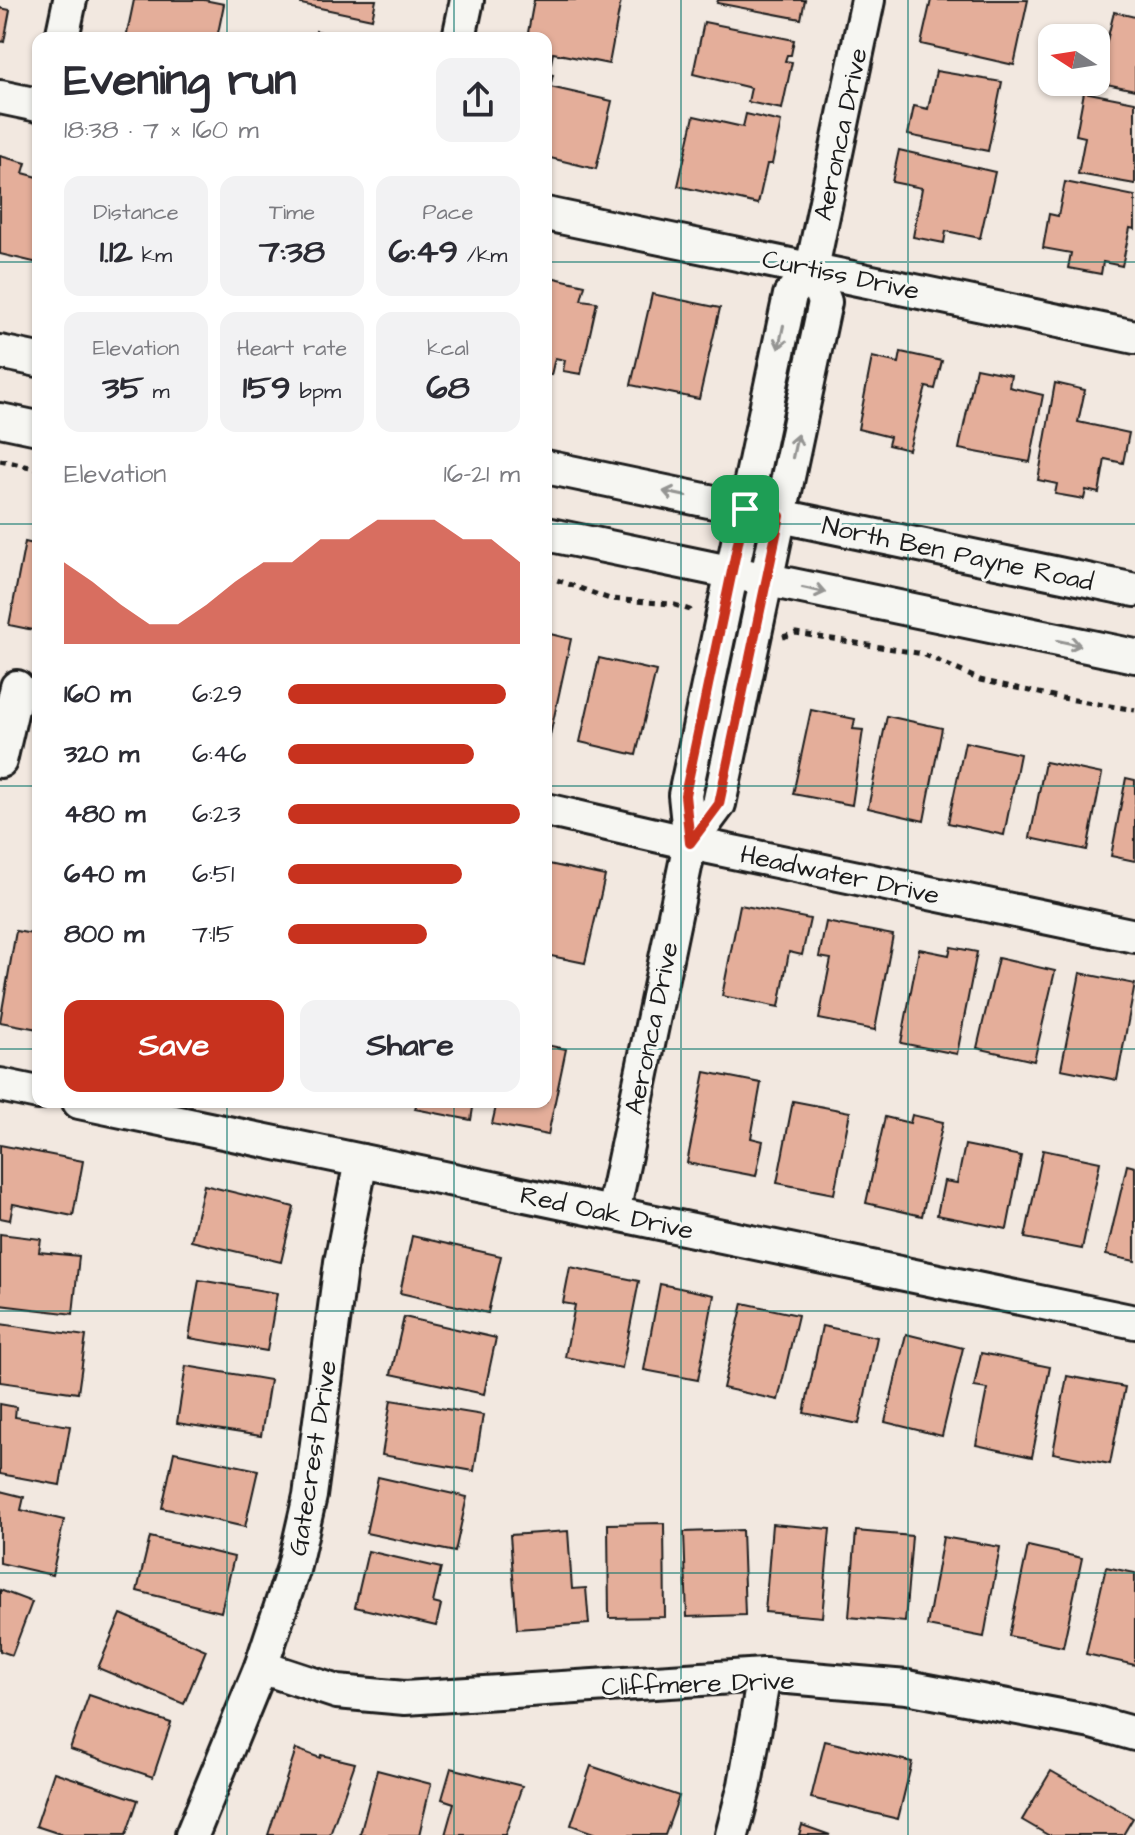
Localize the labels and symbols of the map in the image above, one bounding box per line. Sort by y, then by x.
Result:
north arrow [1038,24,1110,96]
street label: Aeronca Drive [805,45,877,224]
street label: Curtiss Drive [759,241,923,309]
one-way arrow [773,324,788,349]
one-way arrow [788,434,803,460]
pin [711,475,779,543]
one-way arrow [663,486,688,501]
street label: North Ben Payne Road [818,508,1097,602]
one-way arrow [801,583,827,598]
one-way arrow [1056,636,1081,651]
street label: Headwater Drive [737,836,943,914]
street label: Aeronca Drive [616,939,688,1118]
street label: Red Oak Drive [517,1177,697,1249]
street label: Gatecrest Drive [280,1358,346,1558]
street label: Cliffmere Drive [601,1663,795,1705]

